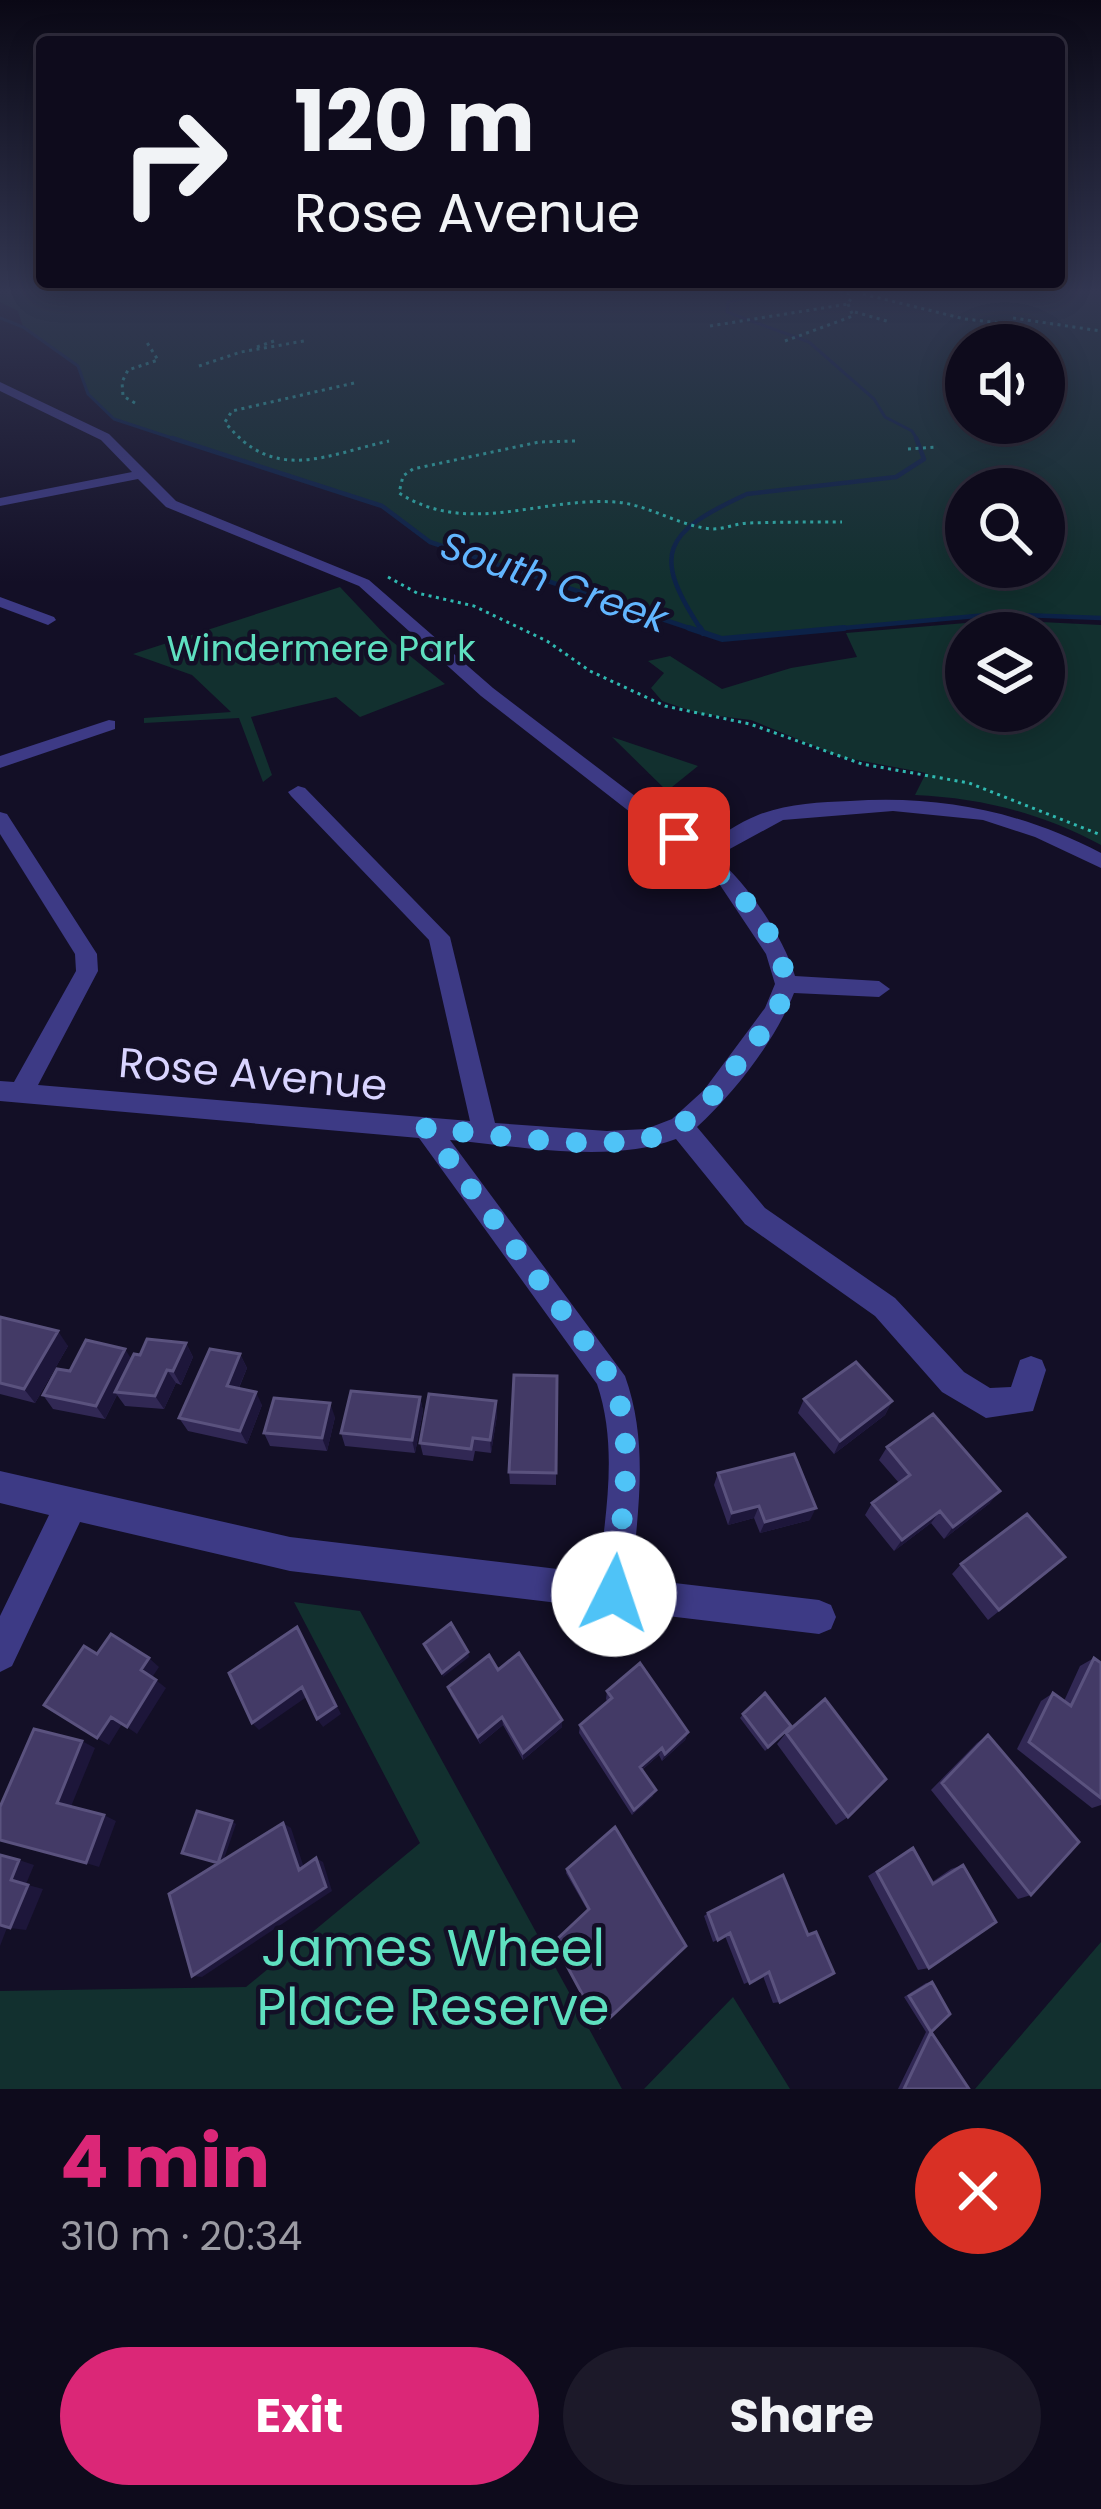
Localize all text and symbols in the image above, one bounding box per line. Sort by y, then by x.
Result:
text: 120 m [294,63,535,180]
icon: right [96,84,252,240]
text: Rose Avenue [294,175,640,251]
map controls [945,324,1065,732]
button: sound [945,324,1065,444]
button: search [945,468,1065,588]
water label: South Creek [433,517,677,647]
button: layers [945,612,1065,732]
park label: Windermere Park [166,623,476,674]
pin [628,787,730,889]
icon: arrive [646,805,712,871]
street label: Rose Avenue [116,1033,390,1115]
position arrow [551,1531,677,1657]
park label: James Wheel Place Reserve [257,1912,609,2043]
text: 4 min [60,2111,270,2212]
button: close [915,2128,1041,2254]
text: 310 m · 20:34 [60,2209,302,2264]
button: Exit [60,2347,539,2485]
button: Share [563,2347,1041,2485]

